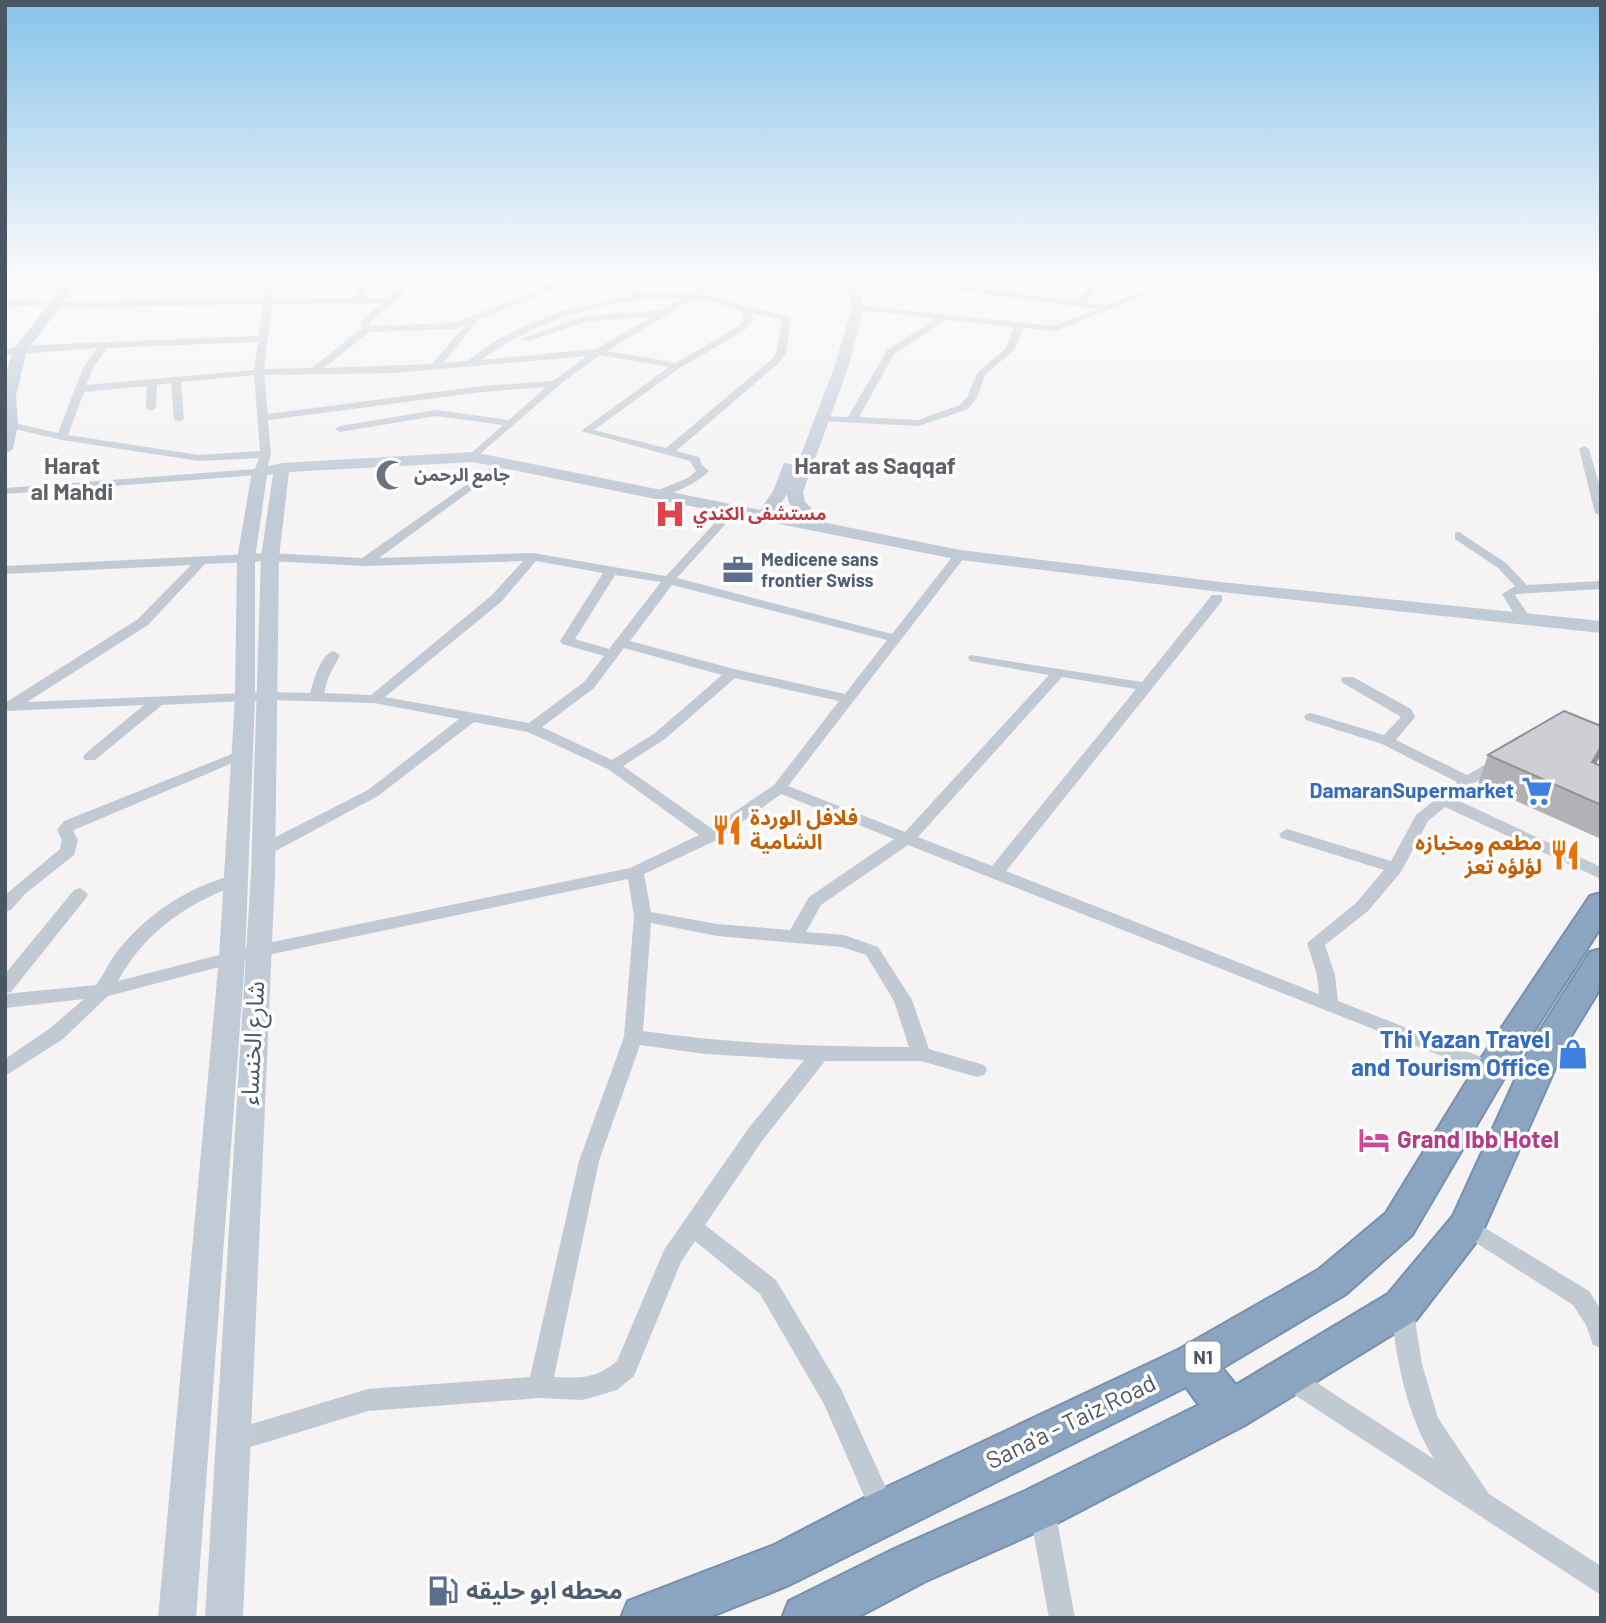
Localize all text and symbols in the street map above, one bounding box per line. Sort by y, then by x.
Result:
district label: Harat al Mahdi [31,451,113,505]
district label: Harat as Saqqaf [794,451,956,479]
mosque icon: جامع الرحمن [374,458,408,492]
place label: جامع الرحمن [414,463,510,488]
hospital icon: مستشفى الكندي [653,497,687,531]
place label: مستشفى الكندي [693,502,826,528]
place label: Medicene sans frontier Swiss [761,548,879,591]
office icon: Medicene sans frontier Swiss [721,553,755,587]
supermarket icon: DamaranSupermarket [1520,774,1554,808]
place label: DamaranSupermarket [1309,777,1514,802]
place label: فلافل الوردة الشامية [750,804,858,854]
restaurant icon: فلافل الوردة الشامية [710,813,744,847]
place label: مطعم ومخبازه لؤلؤه تعز [1415,829,1542,879]
restaurant icon: مطعم ومخبازه لؤلؤه تعز [1548,838,1582,872]
street label: شارع الخنساء [234,980,273,1106]
place label: Thi Yazan Travel and Tourism Office [1351,1024,1550,1081]
shop icon: Thi Yazan Travel and Tourism Office [1556,1037,1590,1071]
hotel icon: Grand Ibb Hotel [1357,1123,1391,1157]
place label: Grand Ibb Hotel [1397,1124,1559,1153]
road number: N1 [1186,1342,1220,1372]
street label: Sana'a - Taiz Road [981,1367,1160,1474]
fuel station icon: محطه ابو حليقه [426,1574,460,1608]
place label: محطه ابو حليقه [466,1575,623,1605]

